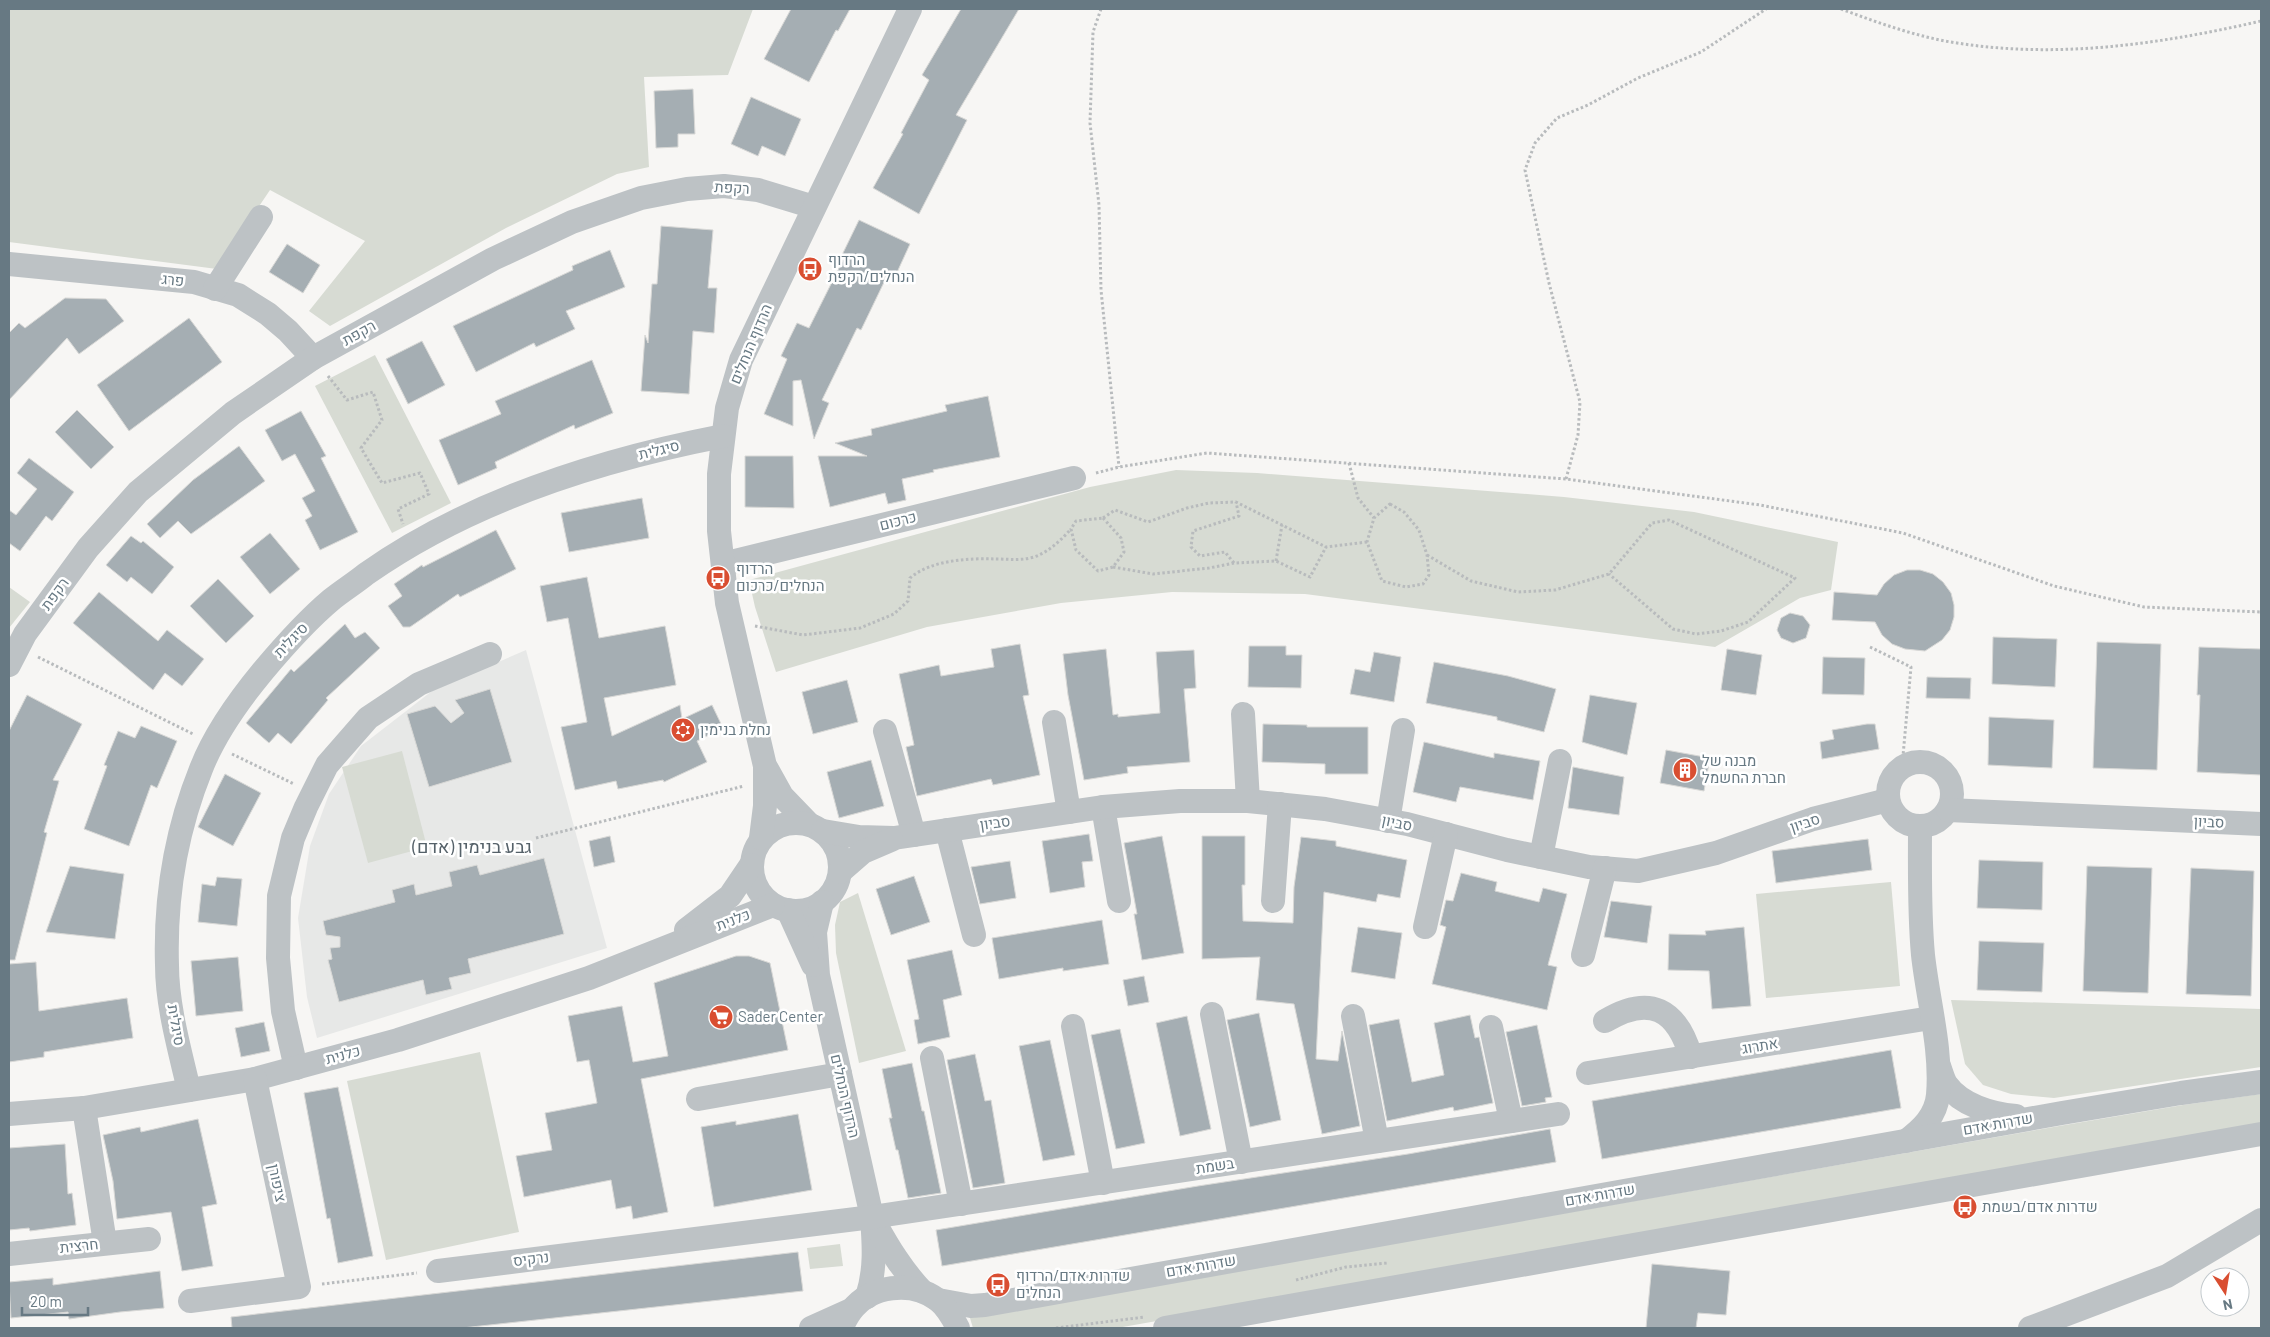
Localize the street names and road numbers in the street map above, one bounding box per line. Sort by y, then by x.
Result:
street label: רקפת [714,177,750,197]
street label: פרג [161,269,185,289]
street label: הרדוף הנחלים [725,301,775,386]
street label: רקפת [339,316,378,349]
street label: סיגלית [636,435,681,463]
street label: כרכום [877,507,918,533]
street label: רקפת [36,574,72,613]
street label: סיגלית [269,618,311,660]
street label: סביון [1787,809,1822,835]
street label: סביון [1380,810,1414,834]
street label: סביון [978,811,1011,833]
street label: סביון [2193,811,2225,831]
street label: כלנית [713,904,752,934]
street label: סיגלית [165,1003,189,1047]
street label: אתרוג [1740,1033,1779,1057]
street label: כלנית [323,1041,362,1067]
street label: הרדוף הנחלים [828,1052,864,1139]
street label: שדרות אדם [1961,1108,2034,1138]
street label: בשמת [1194,1153,1235,1177]
street label: ציפורן [265,1162,291,1203]
street label: שדרות אדם [1563,1179,1636,1209]
street label: חרצית [59,1234,99,1256]
street label: נרקיס [512,1247,550,1269]
street label: שדרות אדם [1164,1250,1237,1280]

